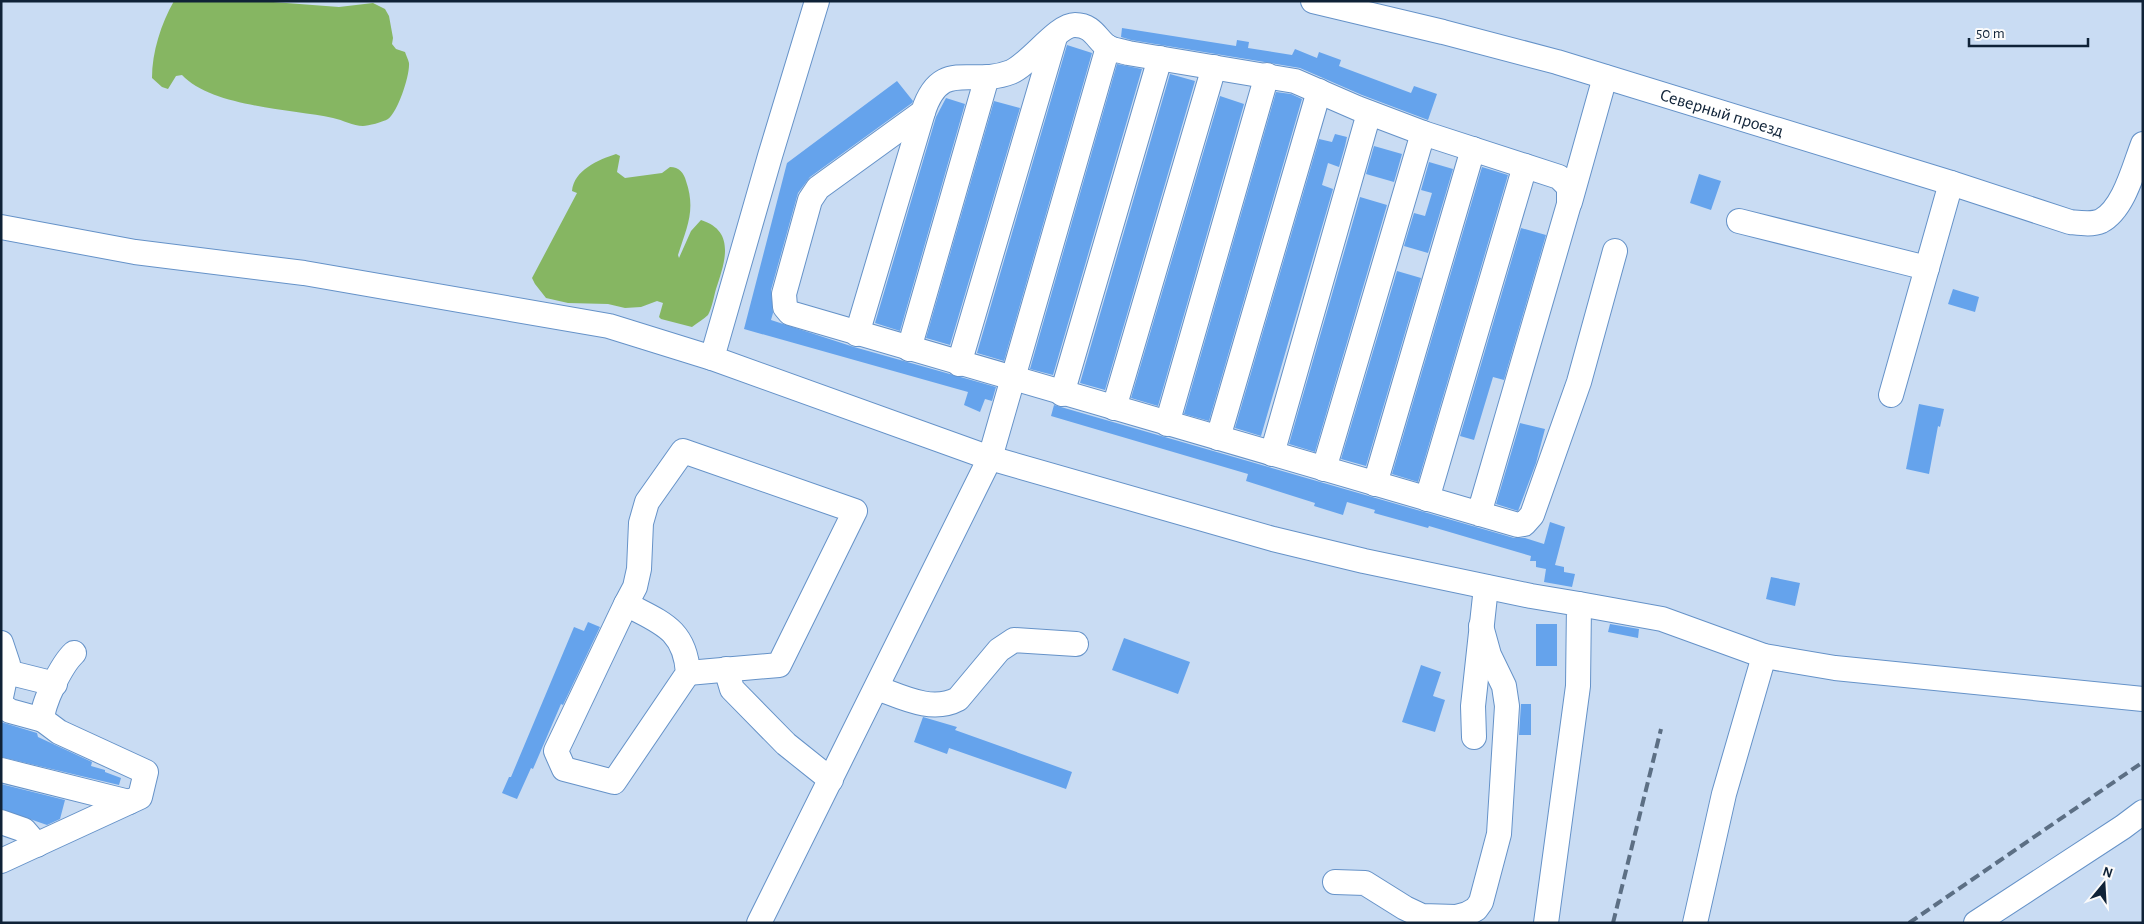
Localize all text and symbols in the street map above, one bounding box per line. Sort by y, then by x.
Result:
scale bar [1969,15,2088,47]
text: 50 m [1976,26,2005,41]
street label: Северный проезд [1658,86,1786,141]
north arrow [2079,859,2129,909]
text: N [2101,864,2115,881]

